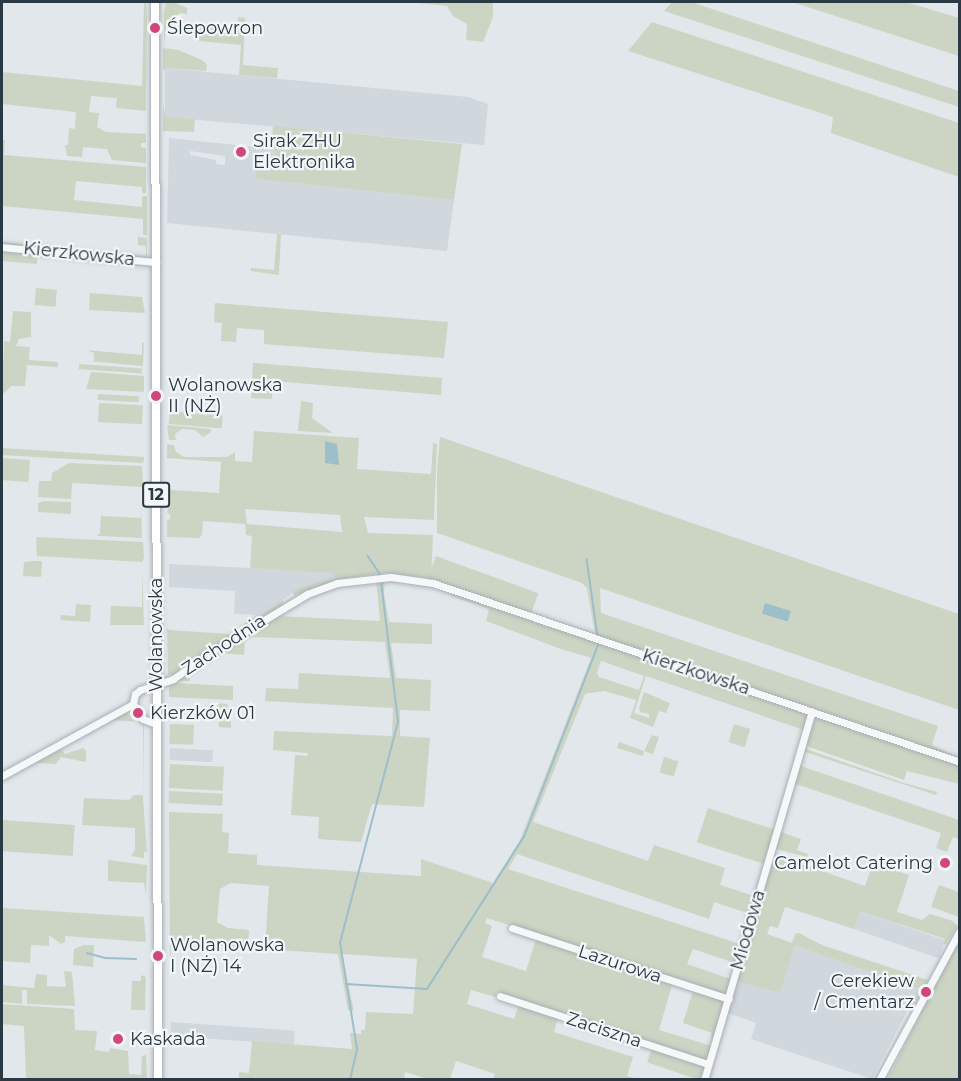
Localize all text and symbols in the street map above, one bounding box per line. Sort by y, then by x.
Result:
place label: Ślepowron [167,17,263,39]
marker: Ślepowron [148,21,162,35]
place label: Sirak ZHU Elektronika [253,131,355,174]
marker: Sirak ZHU Elektronika [234,145,248,159]
street label: Kierzkowska [22,237,136,271]
place label: Wolanowska II (NŻ) [168,375,283,418]
marker: Wolanowska II (NŻ) [149,389,163,403]
road number: 12 [141,482,171,508]
street label: Wolanowska [145,578,167,692]
street label: Zachodnia [178,610,270,680]
street label: Kierzkowska [639,644,753,700]
place label: Kierzków 01 [150,702,255,724]
marker: Kierzków 01 [131,706,145,720]
place label: Camelot Catering [774,852,933,874]
marker: Camelot Catering [938,856,952,870]
street label: Miodowa [726,887,770,973]
place label: Wolanowska I (NŻ) 14 [170,935,285,978]
street label: Lazurowa [575,940,665,988]
marker: Wolanowska I (NŻ) 14 [151,949,165,963]
place label: Cerekiew / Cmentarz [814,971,914,1014]
marker: Cerekiew / Cmentarz [919,985,933,999]
street label: Zaciszna [564,1008,644,1052]
place label: Kaskada [130,1028,206,1050]
marker: Kaskada [111,1032,125,1046]

